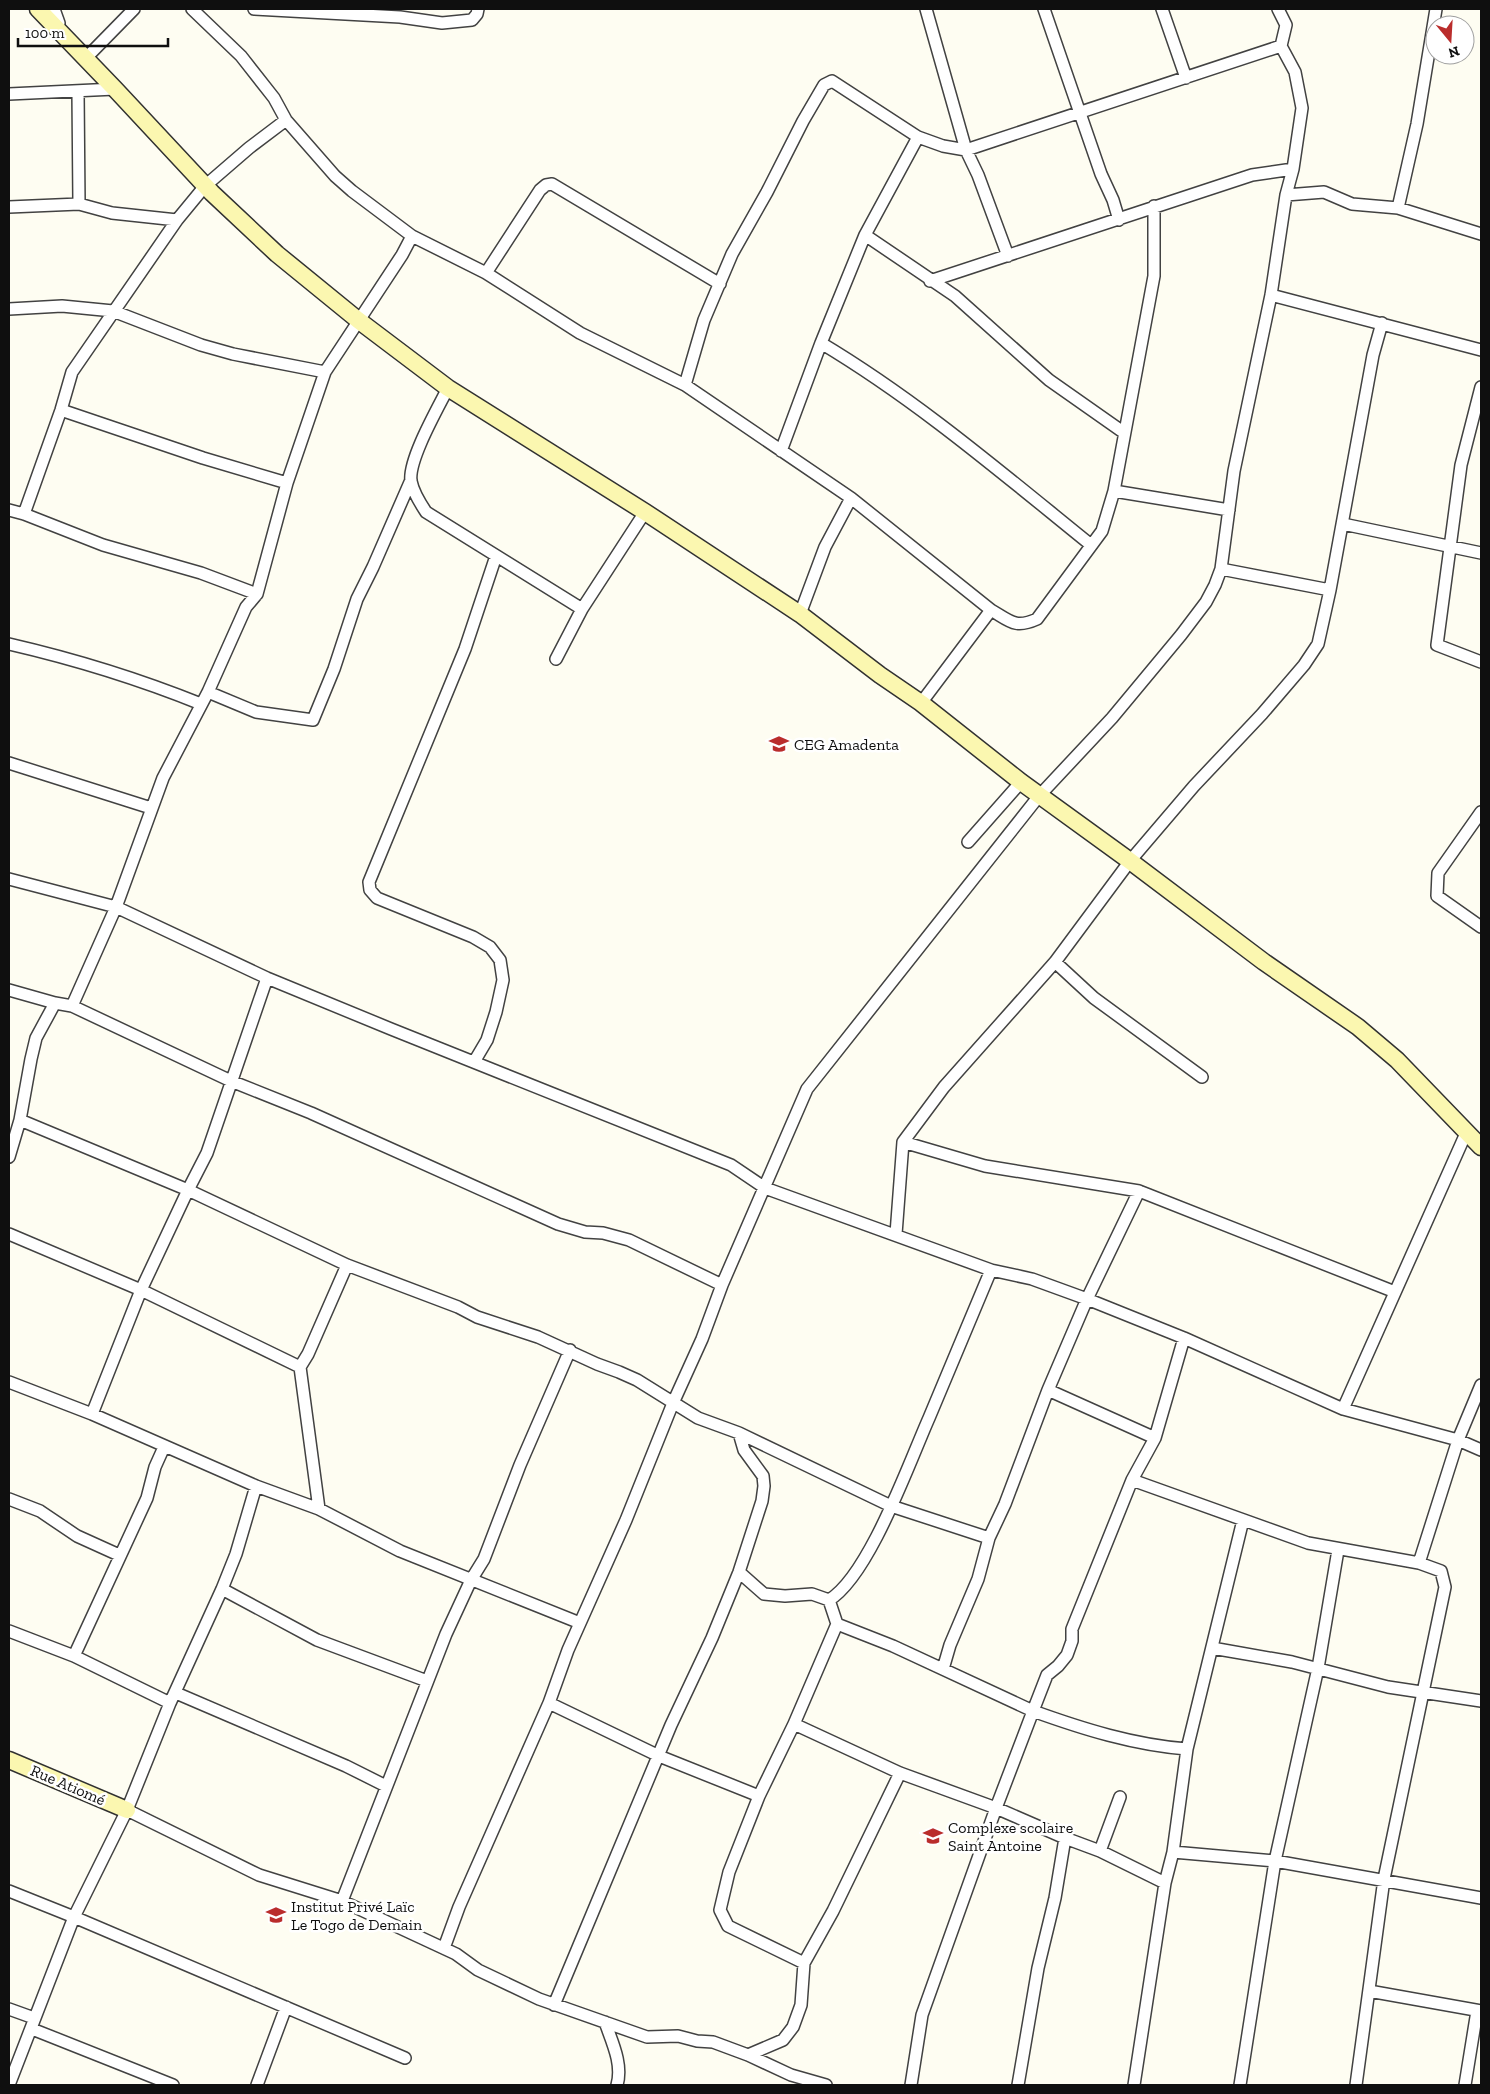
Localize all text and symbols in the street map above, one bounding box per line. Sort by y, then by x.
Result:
scale bar [18,15,168,47]
north arrow [1425,15,1475,65]
text: 100 m [25,24,64,42]
text: N [1446,42,1462,62]
school or university icon: CEG Amadenta [768,733,790,755]
place label: CEG Amadenta [794,735,899,754]
street label: Rue Atiomé [28,1761,108,1809]
place label: Complexe scolaire Saint Antoine [948,1818,1073,1855]
school or university icon: Complexe scolaire Saint Antoine [922,1825,944,1847]
place label: Institut Privé Laïc Le Togo de Demain [291,1897,423,1934]
school or university icon: Institut Privé Laïc Le Togo de Demain [265,1904,287,1926]

